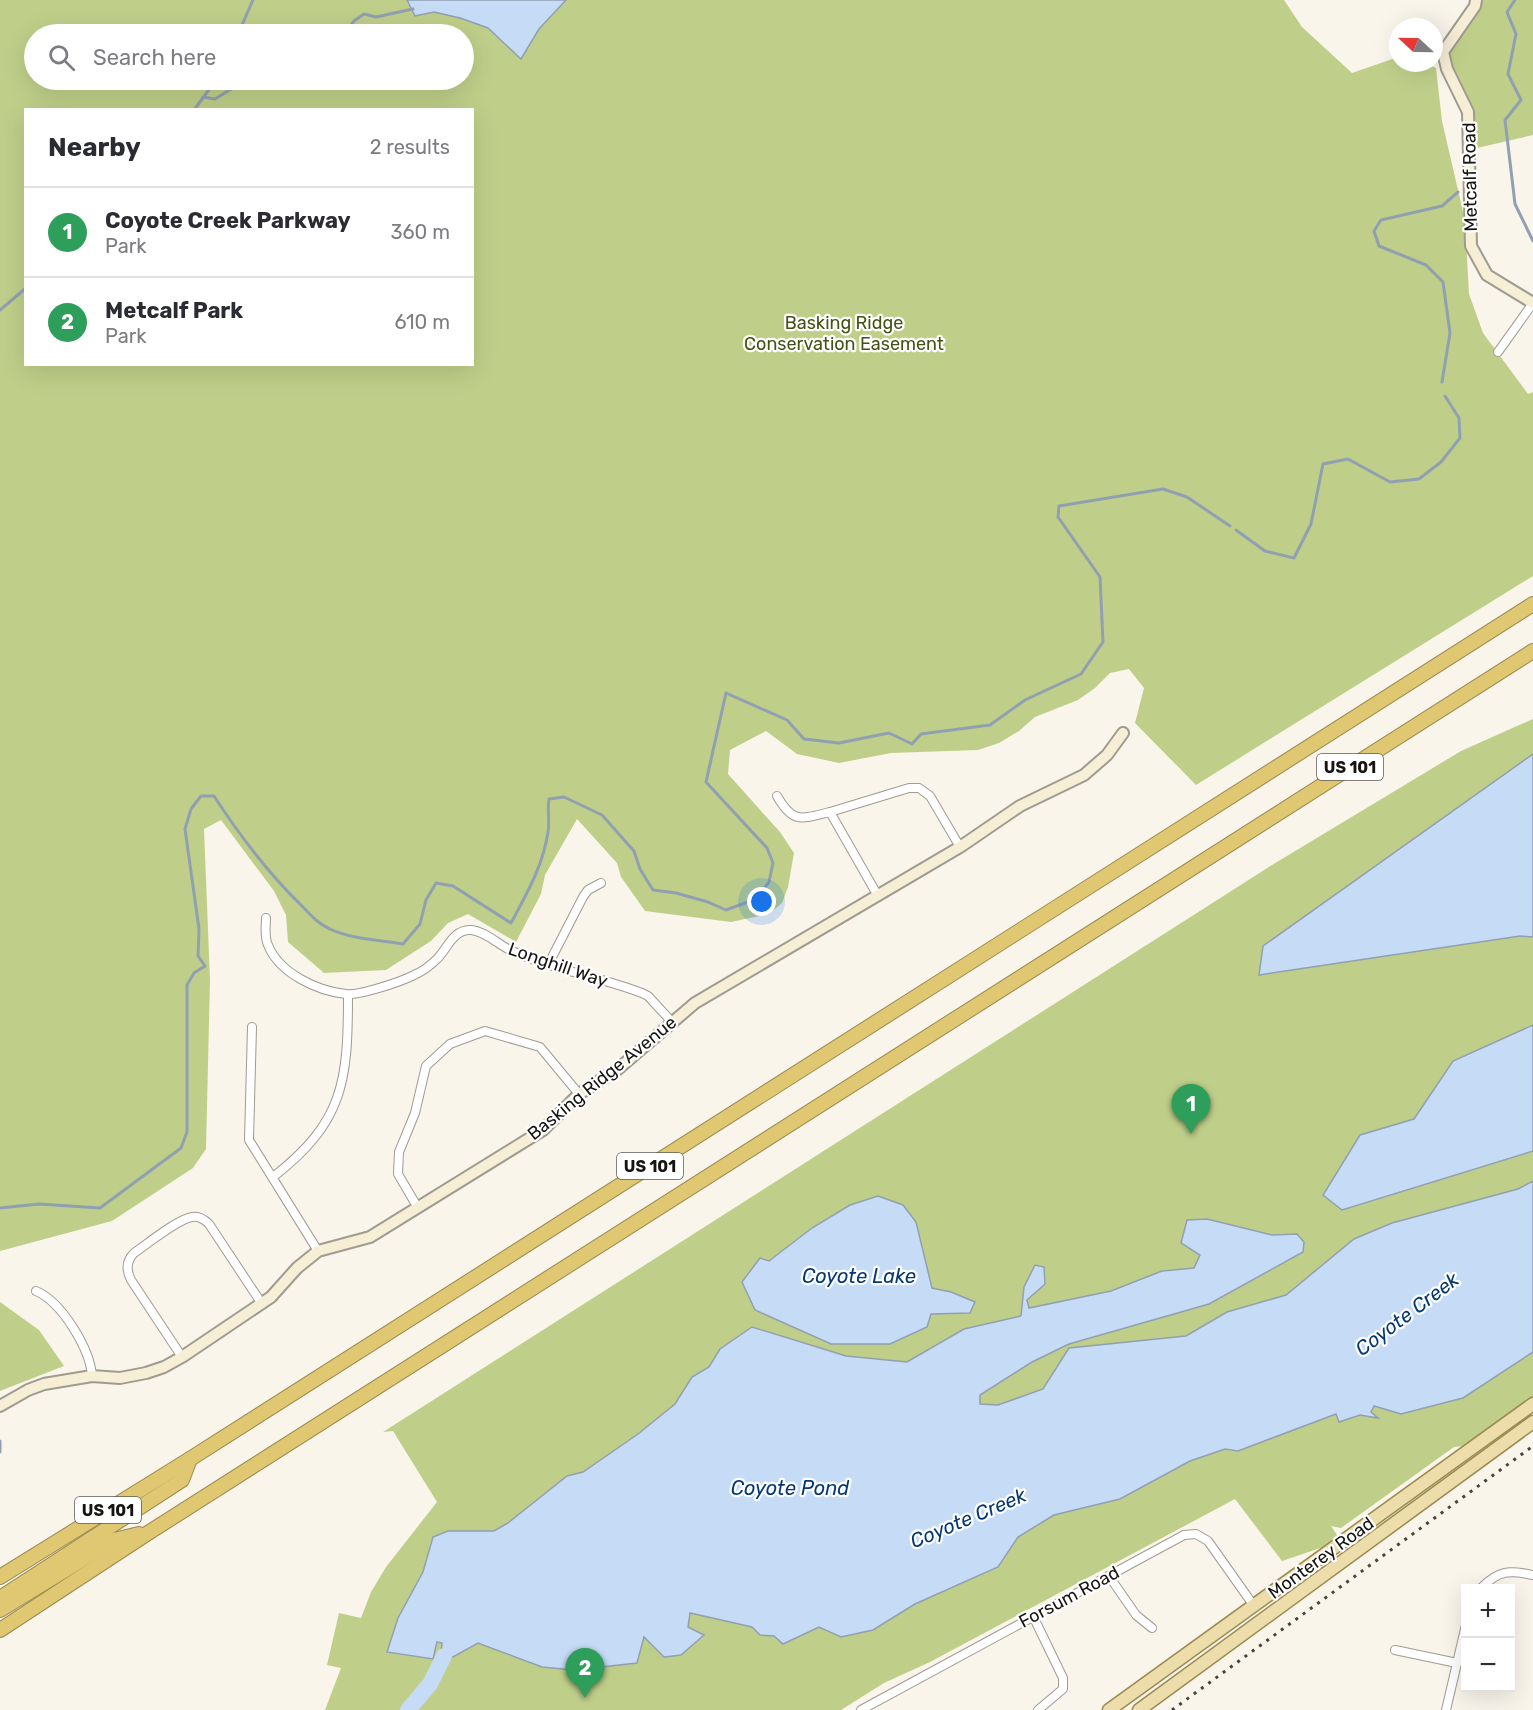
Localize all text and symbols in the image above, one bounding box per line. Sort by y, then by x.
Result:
north arrow [1389,18,1443,72]
search box [24,24,474,90]
icon: search [45,41,78,74]
text: Search here [93,44,216,71]
street label: Metcalf Road [1458,122,1482,232]
text: Nearby [48,132,141,163]
text: 2 results [370,135,450,159]
text: Coyote Creek Parkway [105,207,351,234]
text: 1 [63,220,72,244]
text: 360 m [391,220,450,244]
text: Park [105,234,147,258]
text: Metcalf Park [105,297,243,324]
text: 2 [61,310,74,334]
text: 610 m [394,310,450,334]
park label: Basking Ridge Conservation Easement [744,312,944,355]
text: Park [105,324,147,348]
road number: US 101 [1317,754,1383,780]
your location [747,887,776,916]
street label: Longhill Way [505,938,611,992]
street label: Basking Ridge Avenue [523,1011,681,1145]
pin: 1 [1172,1084,1210,1134]
road number: US 101 [617,1153,683,1179]
water label: Coyote Lake [802,1264,916,1288]
water label: Coyote Creek [1350,1267,1464,1361]
water label: Coyote Pond [731,1476,850,1500]
water label: Coyote Creek [906,1483,1030,1553]
road number: US 101 [75,1497,141,1523]
street label: Monterey Road [1264,1512,1378,1604]
street label: Forsum Road [1015,1561,1123,1633]
map controls [1461,1584,1515,1692]
button: + [1461,1584,1515,1638]
button: − [1461,1638,1515,1692]
pin: 2 [566,1648,604,1698]

